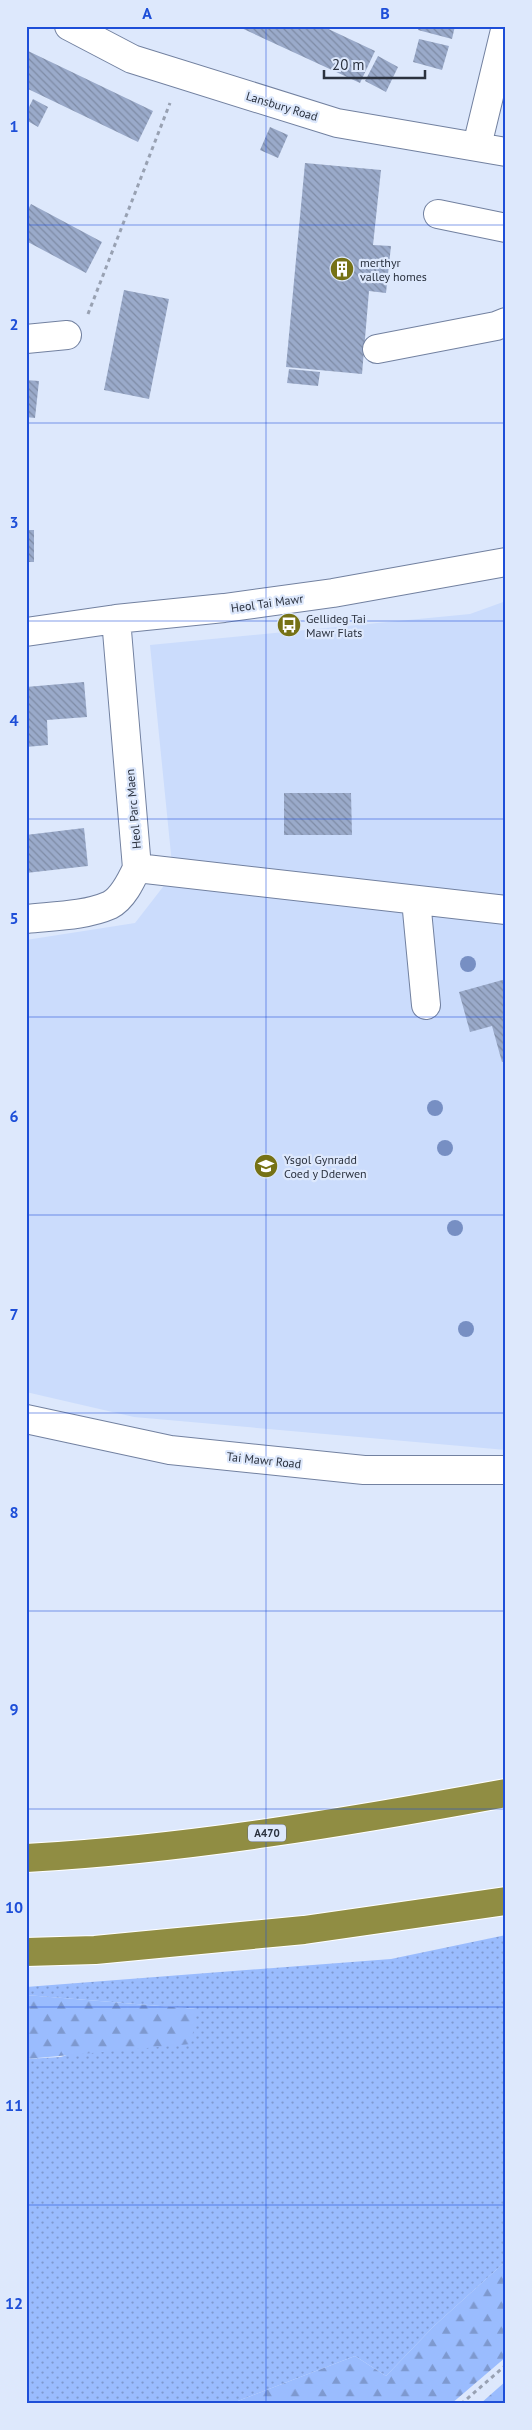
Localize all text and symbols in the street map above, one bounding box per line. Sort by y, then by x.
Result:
text: A [142,3,152,23]
text: B [380,3,390,23]
scale bar [324,48,426,80]
text: 20 m [332,55,365,74]
street label: Lansbury Road [244,88,320,124]
text: 1 [9,116,19,136]
place label: merthyr valley homes [360,255,427,284]
building icon: merthyr valley homes [329,256,355,282]
text: 2 [9,314,19,334]
text: 3 [9,512,19,532]
street label: Heol Tai Mawr [230,590,304,616]
place label: Gellideg Tai Mawr Flats [306,611,366,640]
bus stop icon: Gellideg Tai Mawr Flats [276,612,302,638]
text: 4 [9,710,19,730]
street label: Heol Parc Maen [122,769,144,849]
text: 5 [9,908,19,928]
text: 6 [9,1106,19,1126]
place label: Ysgol Gynradd Coed y Dderwen [284,1152,367,1181]
school or university icon: Ysgol Gynradd Coed y Dderwen [253,1153,279,1179]
text: 7 [9,1304,19,1324]
street label: Tai Mawr Road [226,1449,302,1471]
text: 8 [9,1502,19,1522]
text: 9 [9,1699,19,1719]
road number: A470 [248,1825,286,1842]
text: 10 [5,1897,23,1917]
text: 11 [5,2095,23,2115]
text: 12 [5,2293,23,2313]

